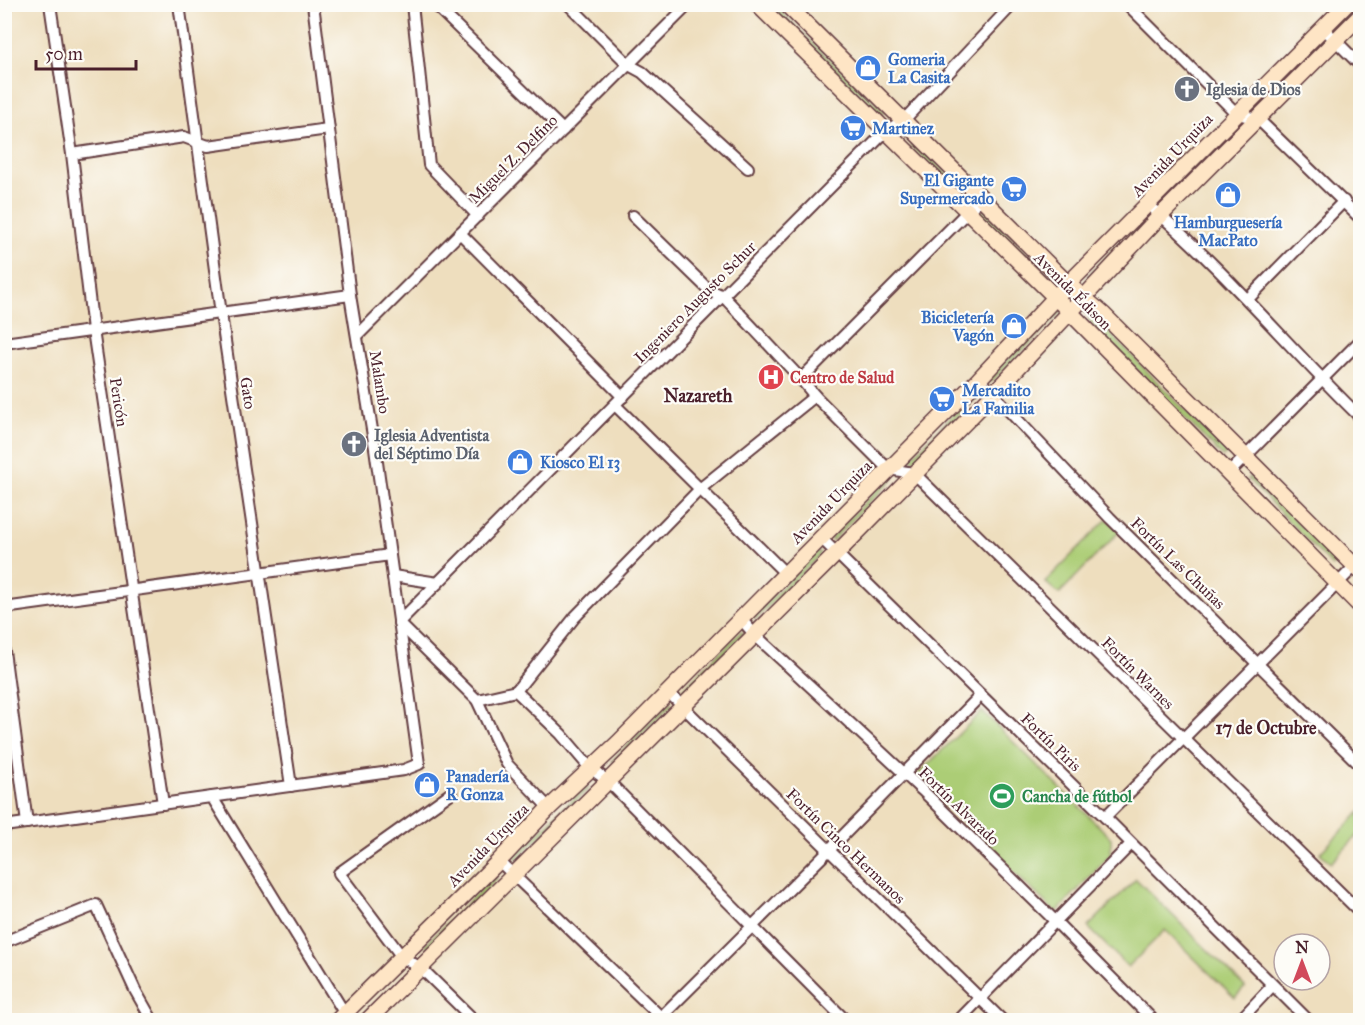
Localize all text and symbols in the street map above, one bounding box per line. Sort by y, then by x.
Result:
scale bar [36,33,136,71]
text: 50 m [45,43,83,65]
place label: Gomeria La Casita [888,50,952,87]
shop icon: Gomeria La Casita [853,53,883,83]
church icon: Iglesia de Dios [1172,74,1202,104]
place label: Iglesia de Dios [1206,80,1301,100]
street label: Avenida Urquiza [1127,109,1217,202]
street label: Miguel Z. Delfino [465,111,562,208]
supermarket icon: Martinez [838,113,868,143]
place label: Martinez [872,119,935,138]
place label: El Gigante Supermercado [900,171,994,209]
supermarket icon: El Gigante Supermercado [999,174,1029,204]
shop icon: Hamburguesería MacPato [1213,180,1243,210]
place label: Hamburguesería MacPato [1174,213,1284,250]
street label: Ingeniero Augusto Schur [630,237,761,368]
street label: Avenida Édison [1029,246,1117,334]
place label: Bicicletería Vagón [921,308,995,346]
shop icon: Bicicletería Vagón [999,311,1029,341]
street label: Malambo [366,349,394,415]
hospital icon: Centro de Salud [756,362,786,392]
place label: Centro de Salud [790,368,895,387]
street label: Pericón [106,376,132,428]
street label: Gato [236,376,260,410]
place label: Mercadito La Familia [962,381,1035,418]
supermarket icon: Mercadito La Familia [927,384,957,414]
district label: Nazareth [664,385,733,407]
place label: Iglesia Adventista del Séptimo Día [374,426,490,464]
church icon: Iglesia Adventista del Séptimo Día [339,429,369,459]
shop icon: Kiosco El 13 [505,447,535,477]
place label: Kiosco El 13 [540,453,620,473]
street label: Avenida Urquiza [786,456,876,549]
street label: Fortín Las Chuñas [1127,513,1229,613]
street label: Fortín Warnes [1098,633,1178,713]
street label: Fortín Piris [1017,709,1085,775]
district label: 17 de Octubre [1215,717,1317,739]
street label: Fortín Alvarado [915,763,1003,849]
place label: Panadería R Gonza [446,767,510,804]
shop icon: Panadería R Gonza [412,770,442,800]
sports icon: Cancha de fútbol [987,781,1017,811]
street label: Fortín Cinco Hermanos [783,784,910,908]
place label: Cancha de fútbol [1022,787,1133,806]
street label: Avenida Urquiza [443,799,533,892]
north arrow [1272,932,1332,992]
text: N [1295,938,1309,957]

